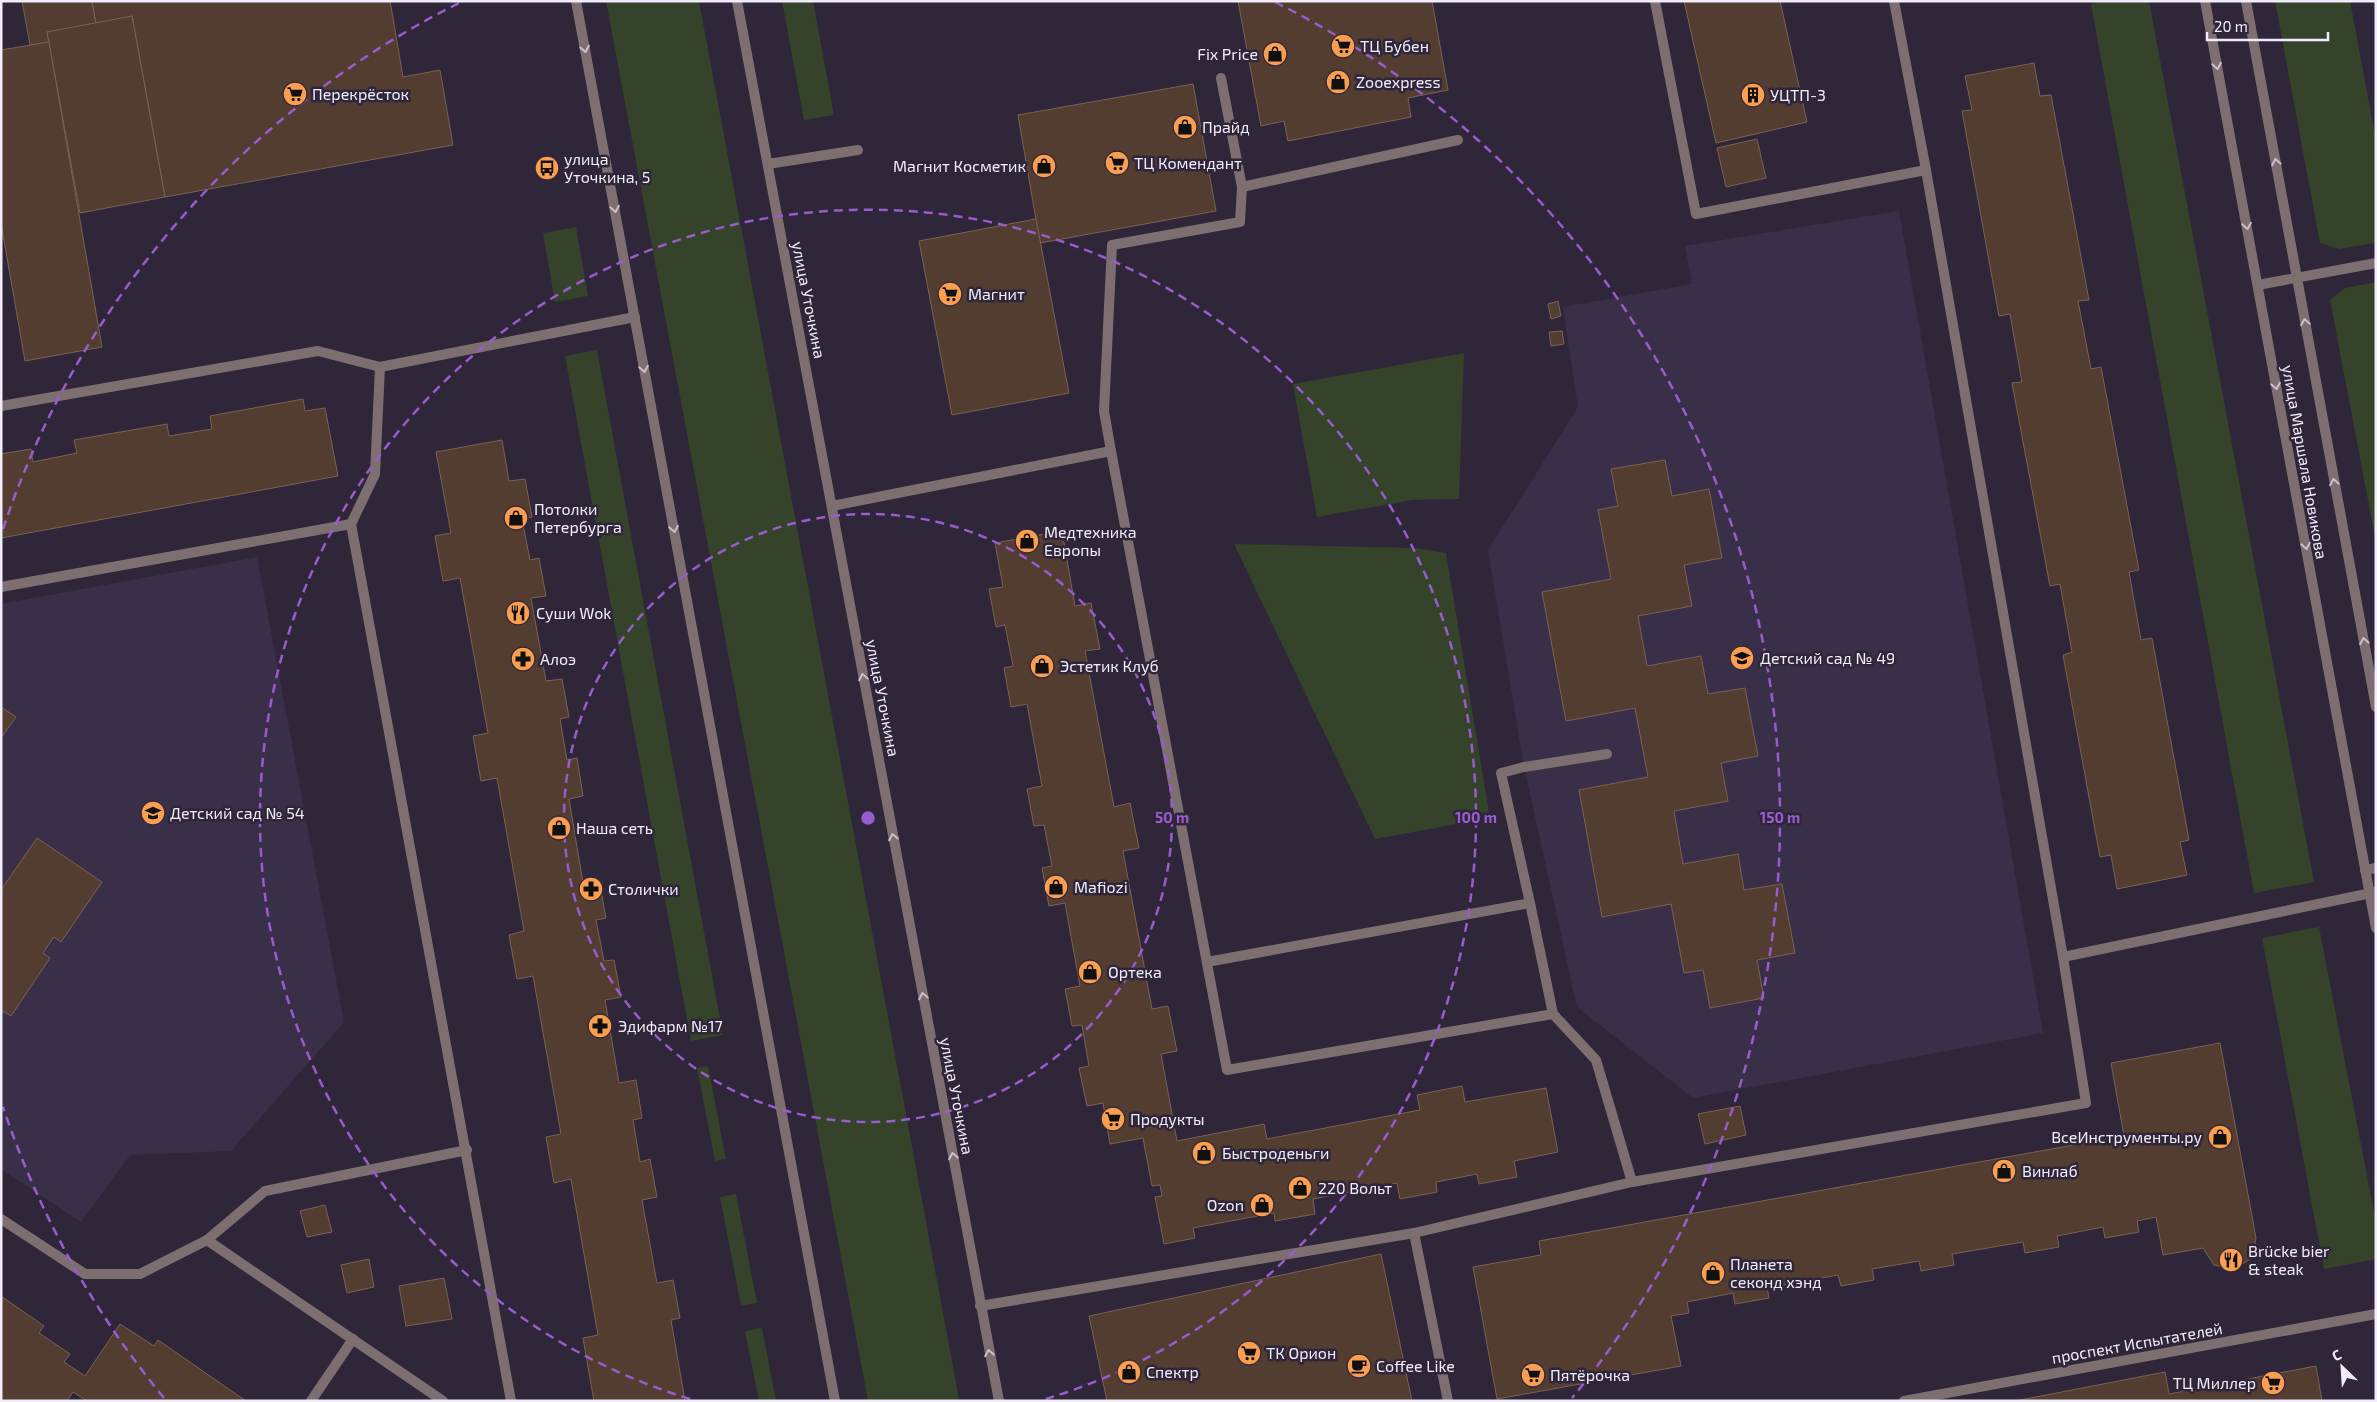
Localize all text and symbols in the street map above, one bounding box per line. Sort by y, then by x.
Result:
scale bar [2207,10,2328,42]
text: 20 m [2214,17,2248,35]
supermarket icon: ТЦ Бубен [1330,33,1356,59]
place label: ТЦ Бубен [1360,36,1429,56]
shop icon: Fix Price [1262,41,1288,67]
place label: Fix Price [1197,44,1258,63]
one-way arrow [579,45,590,54]
one-way arrow [2211,62,2222,71]
shop icon: Zooexpress [1325,69,1351,95]
place label: Zooexpress [1356,72,1441,91]
supermarket icon: Перекрёсток [282,81,308,107]
building icon: УЦТП-3 [1740,82,1766,108]
place label: Перекрёсток [312,84,410,103]
place label: УЦТП-3 [1770,85,1826,104]
shop icon: Прайд [1172,114,1198,140]
place label: Прайд [1202,117,1250,136]
place label: улица Уточкина, 5 [564,149,650,186]
supermarket icon: ТЦ Комендант [1104,150,1130,176]
shop icon: Магнит Косметик [1031,153,1057,179]
place label: ТЦ Комендант [1134,153,1242,172]
bus stop icon: улица Уточкина, 5 [534,155,560,181]
place label: Магнит Косметик [893,156,1026,175]
one-way arrow [2271,158,2281,166]
one-way arrow [609,205,619,213]
one-way arrow [2241,222,2251,231]
street label: улица Уточкина [788,240,830,360]
supermarket icon: Магнит [937,281,963,307]
place label: Магнит [968,284,1025,303]
one-way arrow [2301,317,2311,326]
street label: улица Маршала Новикова [2278,363,2332,561]
one-way arrow [639,364,649,373]
one-way arrow [2271,382,2281,390]
one-way arrow [2330,477,2340,486]
place label: Потолки Петербурга [534,499,622,537]
shop icon: Потолки Петербурга [503,505,529,531]
place label: Медтехника Европы [1044,522,1137,559]
one-way arrow [668,524,678,533]
shop icon: Медтехника Европы [1014,528,1040,554]
one-way arrow [2300,541,2310,550]
restaurant icon: Суши Wok [505,600,531,626]
place label: Суши Wok [536,603,611,623]
one-way arrow [2359,637,2369,646]
street label: улица Уточкина [862,638,904,758]
school or university icon: Детский сад № 49 [1729,645,1755,671]
pharmacy icon: Алоэ [510,646,536,672]
place label: Детский сад № 49 [1760,648,1895,667]
place label: Алоэ [540,649,576,668]
shop icon: Эстетик Клуб [1029,653,1055,679]
place label: Эстетик Клуб [1060,656,1159,676]
one-way arrow [859,672,869,681]
school or university icon: Детский сад № 54 [140,800,166,826]
place label: Детский сад № 54 [170,803,305,822]
text: 50 m [1155,808,1189,826]
text: 100 m [1455,808,1497,826]
text: 150 m [1760,808,1800,826]
centre of rings [859,809,877,827]
shop icon: Наша сеть [546,815,572,841]
place label: Наша сеть [576,818,653,837]
one-way arrow [889,832,899,841]
shop icon: Mafiozi [1043,874,1069,900]
pharmacy icon: Столички [578,876,604,902]
place label: Mafiozi [1074,877,1128,896]
place label: Столички [608,879,679,898]
shop icon: Ортека [1077,959,1103,985]
place label: Ортека [1108,962,1162,981]
one-way arrow [918,992,928,1001]
pharmacy icon: Эдифарм №17 [587,1013,613,1039]
place label: Эдифарм №17 [618,1016,723,1035]
street label: улица Уточкина [936,1036,978,1156]
supermarket icon: Продукты [1100,1106,1126,1132]
place label: Продукты [1130,1109,1205,1129]
shop icon: ВсеИнструменты.ру [2207,1124,2233,1150]
place label: ВсеИнструменты.ру [2051,1127,2202,1147]
shop icon: Быстроденьги [1191,1140,1217,1166]
place label: Быстроденьги [1222,1143,1329,1162]
one-way arrow [948,1152,958,1160]
shop icon: Винлаб [1991,1158,2017,1184]
place label: Винлаб [2022,1161,2078,1180]
shop icon: 220 Вольт [1287,1175,1313,1201]
place label: 220 Вольт [1318,1178,1392,1197]
shop icon: Ozon [1249,1192,1275,1218]
place label: Ozon [1207,1195,1244,1214]
place label: Brücke bier & steak [2248,1241,2330,1278]
restaurant icon: Brücke bier & steak [2218,1247,2244,1273]
place label: Планета секонд хэнд [1730,1254,1822,1291]
shop icon: Планета секонд хэнд [1700,1260,1726,1286]
street label: проспект Испытателей [2050,1318,2224,1367]
supermarket icon: ТК Орион [1236,1340,1262,1366]
north arrow [2317,1342,2367,1392]
place label: ТК Орион [1266,1343,1336,1362]
text: С [2329,1345,2344,1364]
one-way arrow [985,1348,995,1357]
cafe icon: Coffee Like [1346,1353,1372,1379]
place label: Coffee Like [1376,1356,1455,1375]
shop icon: Спектр [1116,1359,1142,1385]
place label: Спектр [1146,1362,1199,1381]
supermarket icon: Пятёрочка [1520,1362,1546,1388]
place label: Пятёрочка [1550,1365,1630,1384]
supermarket icon: ТЦ Миллер [2260,1370,2286,1396]
place label: ТЦ Миллер [2173,1373,2256,1392]

